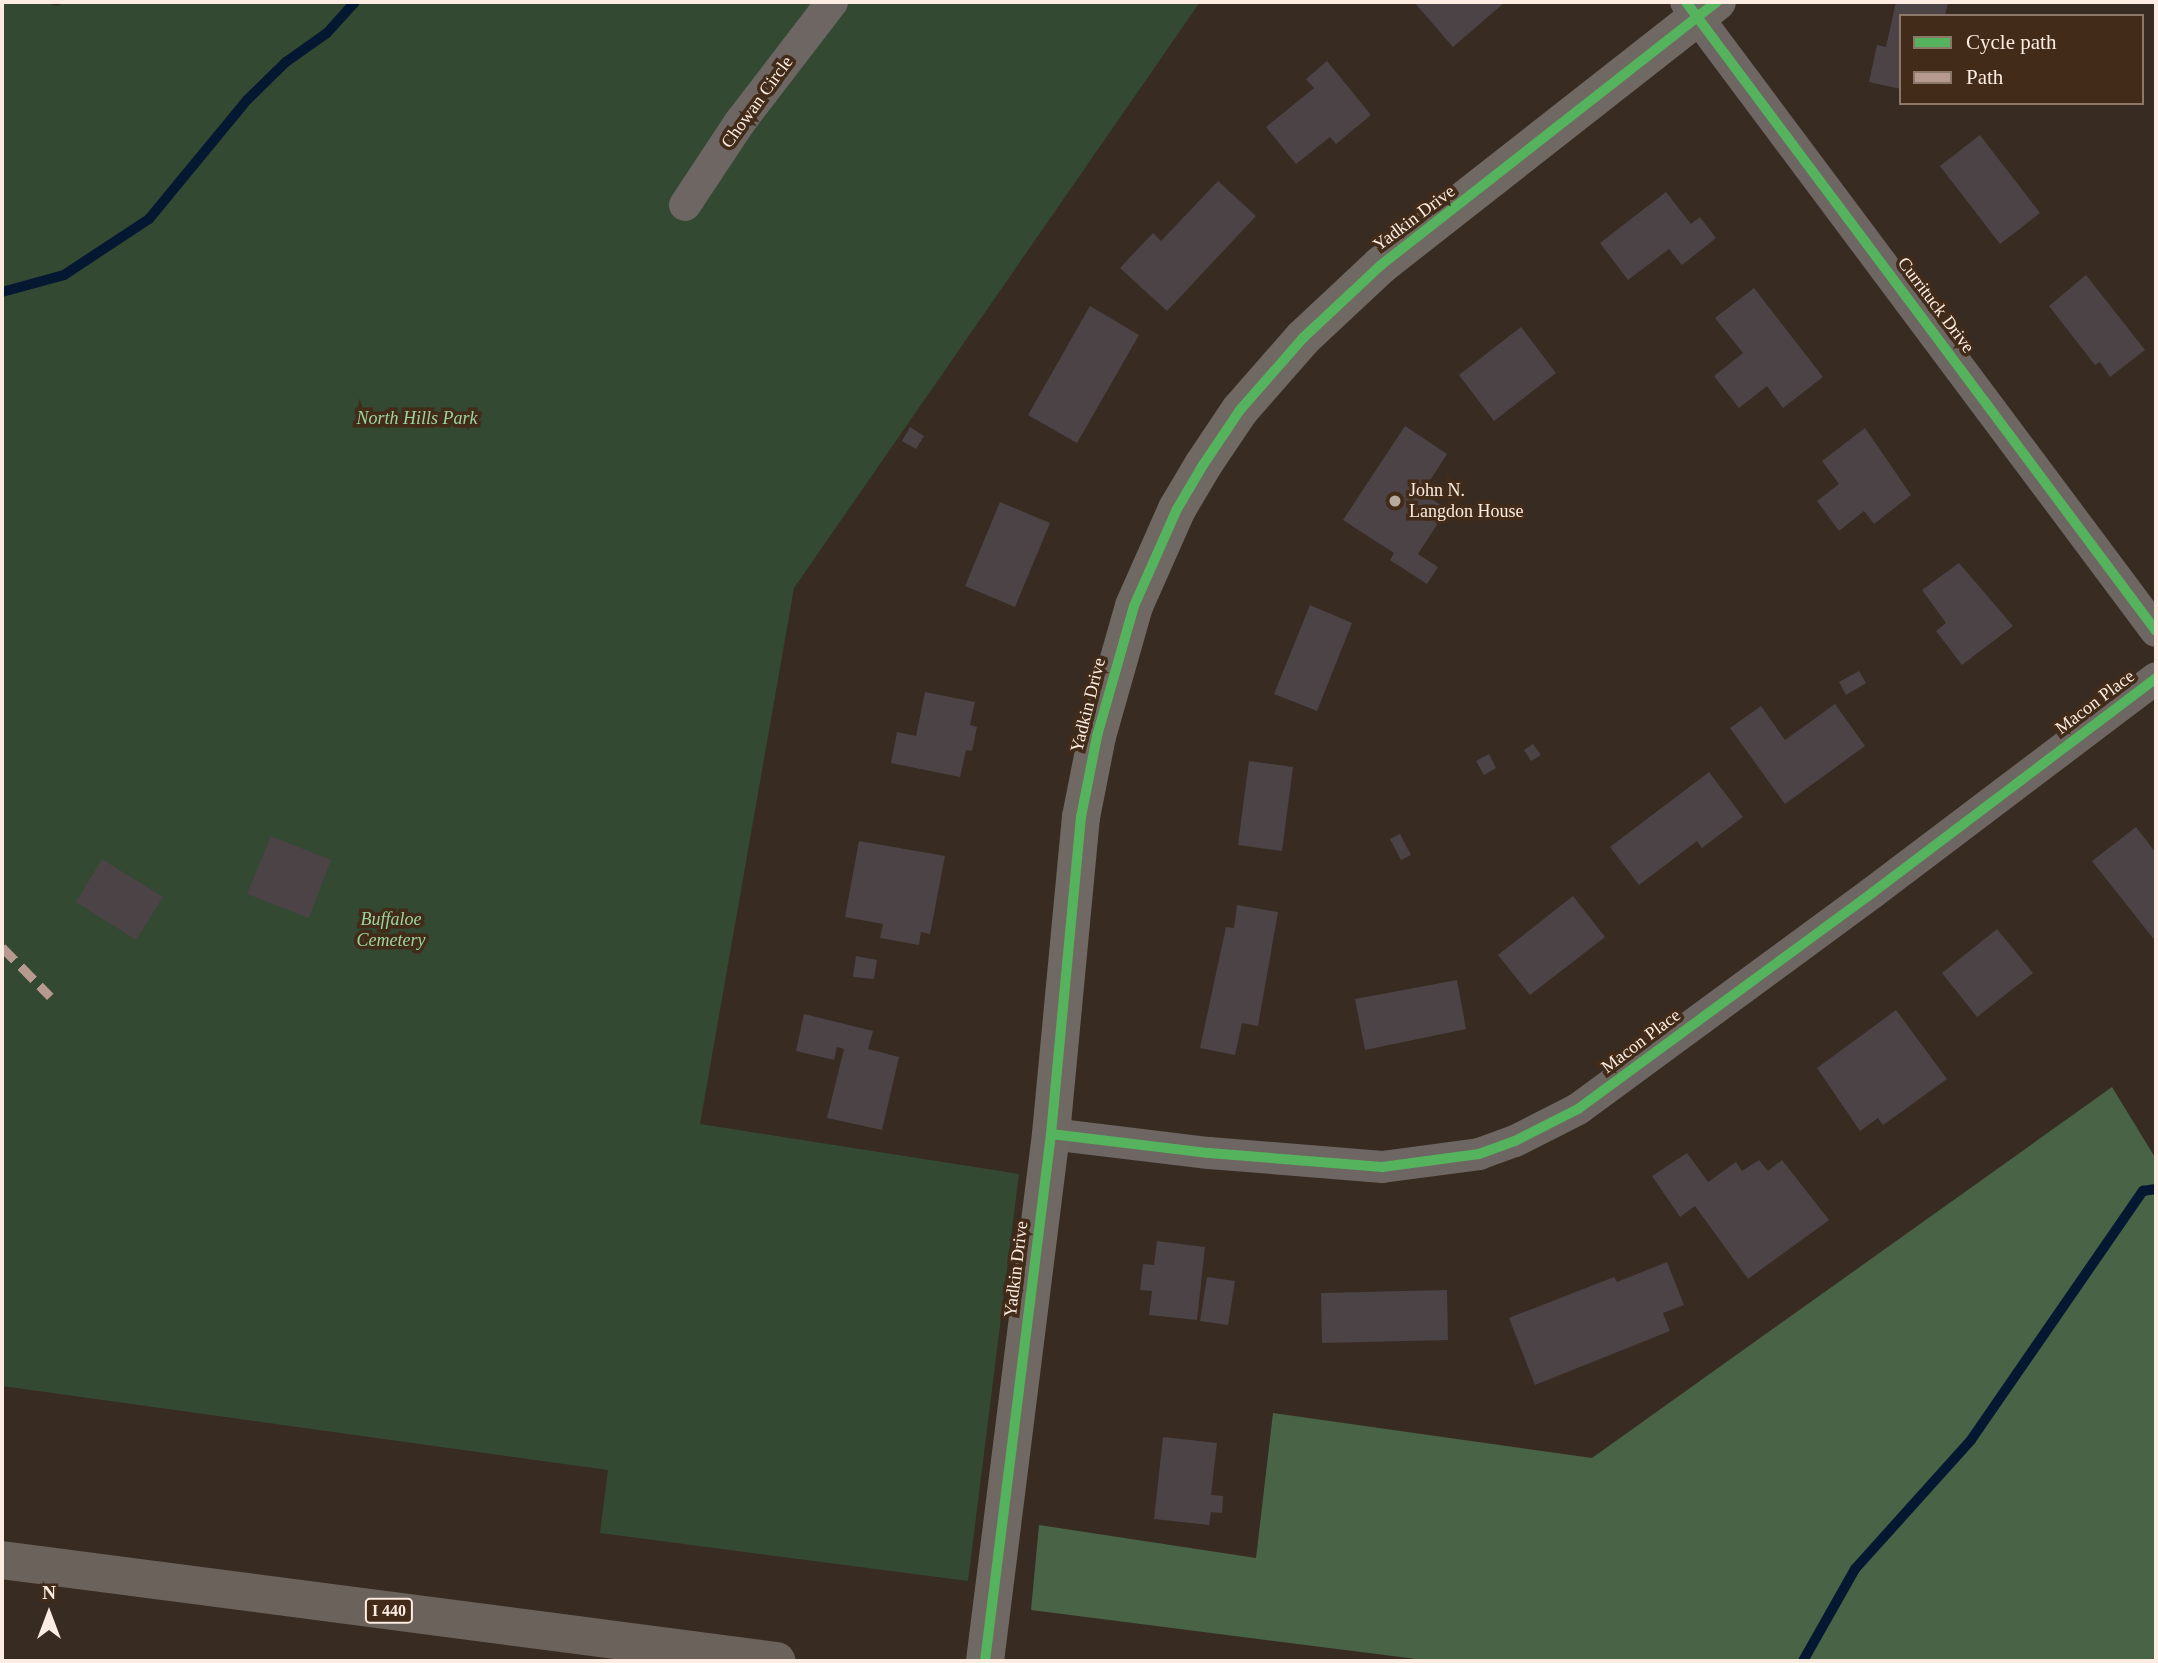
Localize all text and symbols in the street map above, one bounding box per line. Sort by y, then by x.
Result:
legend [1899,14,2144,105]
text: Cycle path [1966,30,2056,54]
street label: Chowan Circle [716,52,798,152]
text: Path [1966,65,2003,89]
street label: Yadkin Drive [1369,180,1459,256]
street label: Currituck Drive [1893,253,1979,357]
park label: North Hills Park [356,407,478,429]
place label: John N. Langdon House [1409,480,1523,522]
marker: John N. Langdon House [1387,493,1403,509]
street label: Yadkin Drive [1066,655,1110,755]
street label: Macon Place [2051,665,2139,739]
park label: Buffaloe Cemetery [357,909,425,951]
street label: Macon Place [1597,1004,1685,1078]
street label: Yadkin Drive [999,1220,1033,1318]
north arrow [14,1579,84,1649]
text: N [42,1582,56,1603]
road number: I 440 [364,1598,414,1624]

